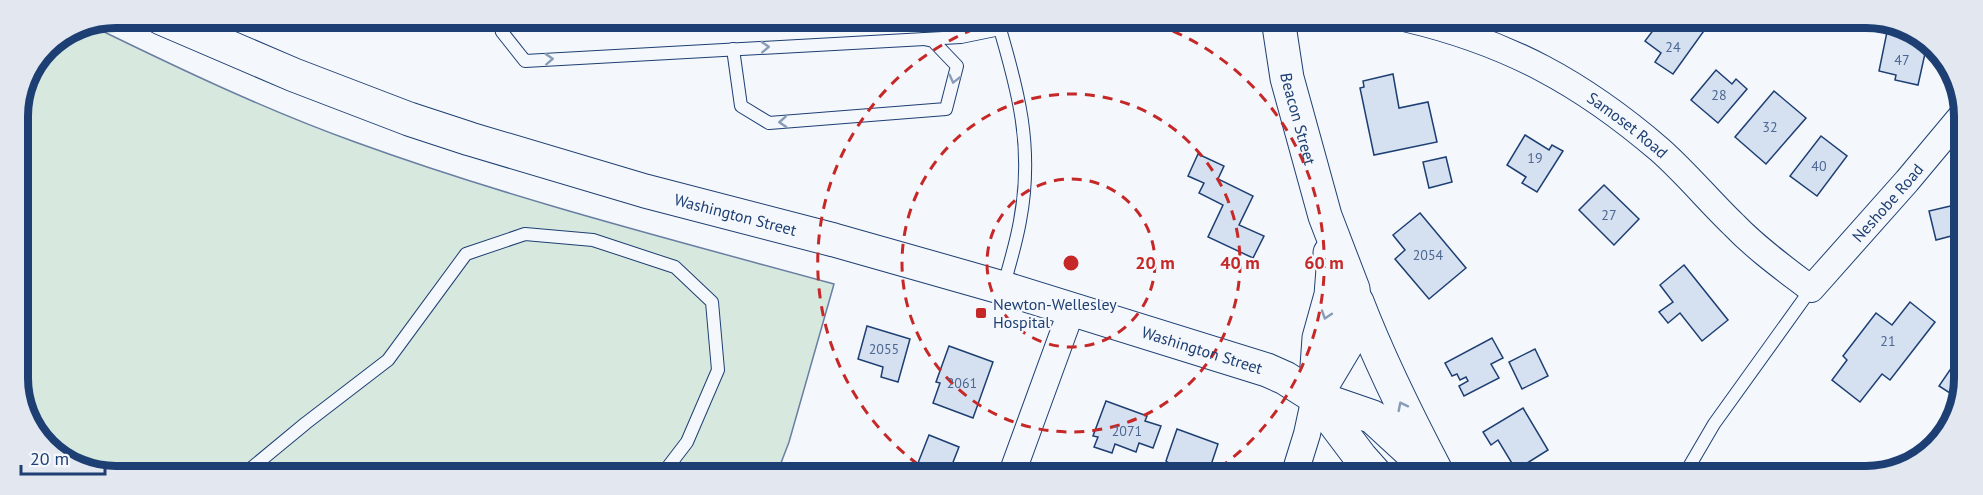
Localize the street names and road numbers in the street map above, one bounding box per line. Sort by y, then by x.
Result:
street label: Beacon Street [1276,71,1321,168]
street label: Samoset Road [1583,88,1672,162]
street label: Neshobe Road [1848,159,1927,246]
street label: Washington Street [672,189,799,240]
street label: Washington Street [1139,322,1266,378]

